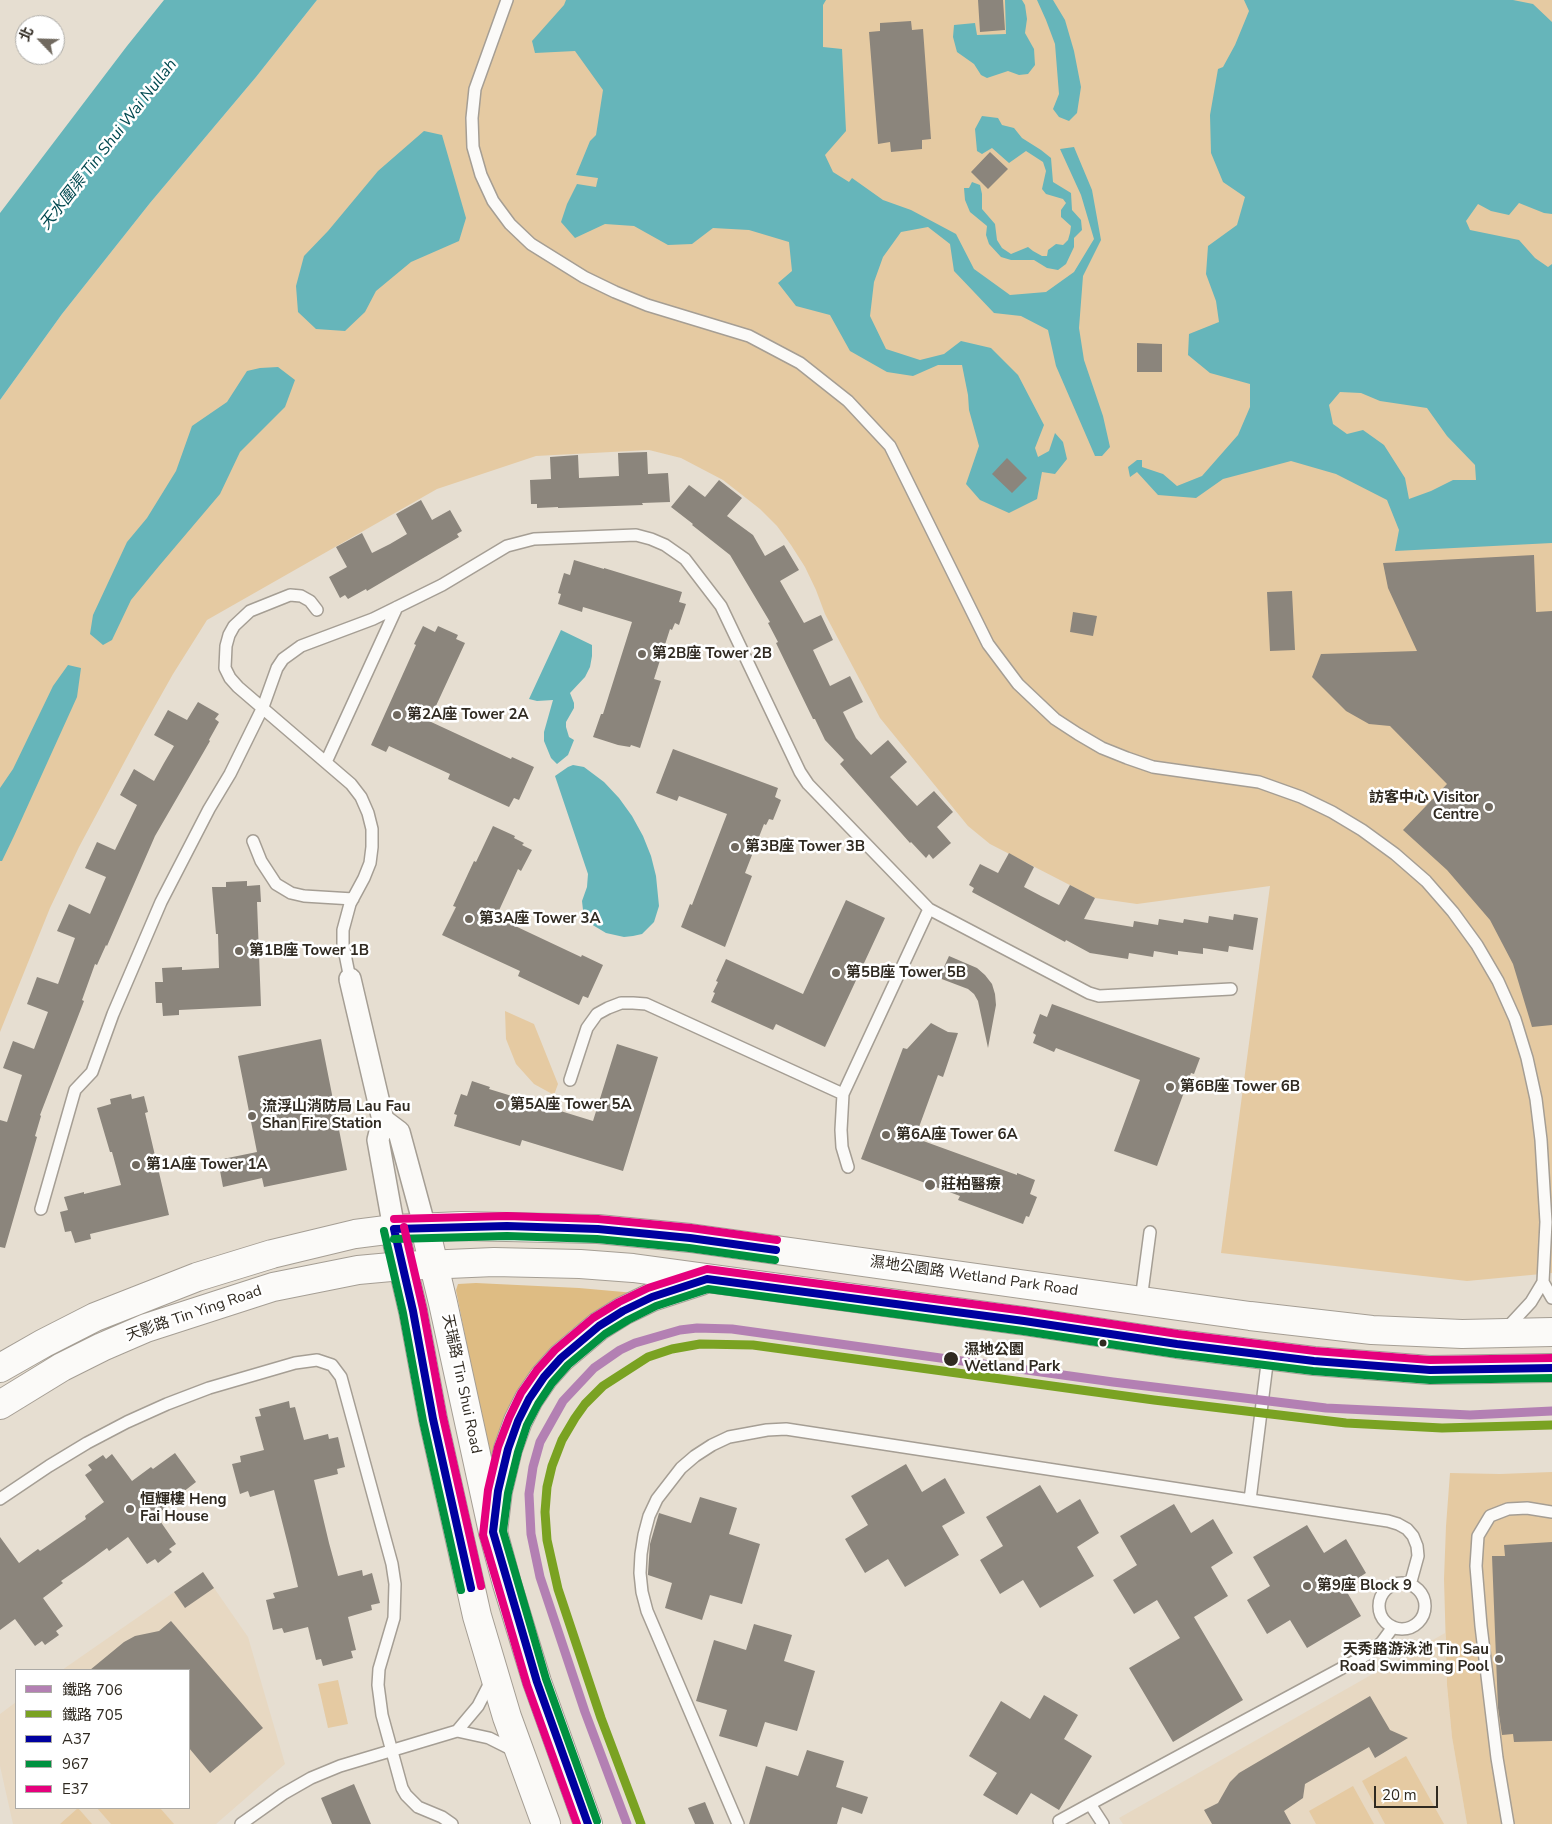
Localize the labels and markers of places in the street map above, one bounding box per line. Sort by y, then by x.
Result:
place label: 第2B座 Tower 2B [652,645,772,663]
marker: 第2B座 Tower 2B [636,648,648,660]
place label: 第2A座 Tower 2A [407,706,529,724]
marker: 第2A座 Tower 2A [391,709,403,721]
place label: 訪客中心 Visitor Centre [1369,789,1479,824]
marker: 訪客中心 Visitor Centre [1483,801,1495,813]
place label: 第3B座 Tower 3B [745,838,865,856]
marker: 第3B座 Tower 3B [729,841,741,853]
place label: 第3A座 Tower 3A [479,910,601,928]
marker: 第3A座 Tower 3A [463,913,475,925]
place label: 第1B座 Tower 1B [249,942,369,960]
marker: 第1B座 Tower 1B [233,945,245,957]
place label: 第5B座 Tower 5B [846,964,966,982]
marker: 第5B座 Tower 5B [830,967,842,979]
place label: 第6B座 Tower 6B [1180,1078,1300,1096]
marker: 第6B座 Tower 6B [1164,1081,1176,1093]
place label: 第5A座 Tower 5A [510,1096,632,1114]
place label: 流浮山消防局 Lau Fau Shan Fire Station [262,1098,410,1133]
marker: 第5A座 Tower 5A [494,1099,506,1111]
marker: 流浮山消防局 Lau Fau Shan Fire Station [246,1110,258,1122]
place label: 第6A座 Tower 6A [896,1126,1018,1144]
marker: 第6A座 Tower 6A [880,1129,892,1141]
place label: 第1A座 Tower 1A [146,1156,268,1174]
marker: 第1A座 Tower 1A [130,1159,142,1171]
place label: 莊柏醫療 [941,1176,1001,1194]
marker: 莊柏醫療 [923,1178,937,1192]
unlabelled marker [1098,1338,1108,1348]
place label: 濕地公園 Wetland Park [964,1341,1060,1376]
marker: 濕地公園 Wetland Park [942,1350,960,1368]
place label: 恒輝樓 Heng Fai House [140,1491,227,1526]
marker: 恒輝樓 Heng Fai House [124,1503,136,1515]
place label: 第9座 Block 9 [1317,1577,1412,1595]
marker: 第9座 Block 9 [1301,1580,1313,1592]
place label: 天秀路游泳池 Tin Sau Road Swimming Pool [1340,1641,1489,1676]
marker: 天秀路游泳池 Tin Sau Road Swimming Pool [1493,1653,1505,1665]

